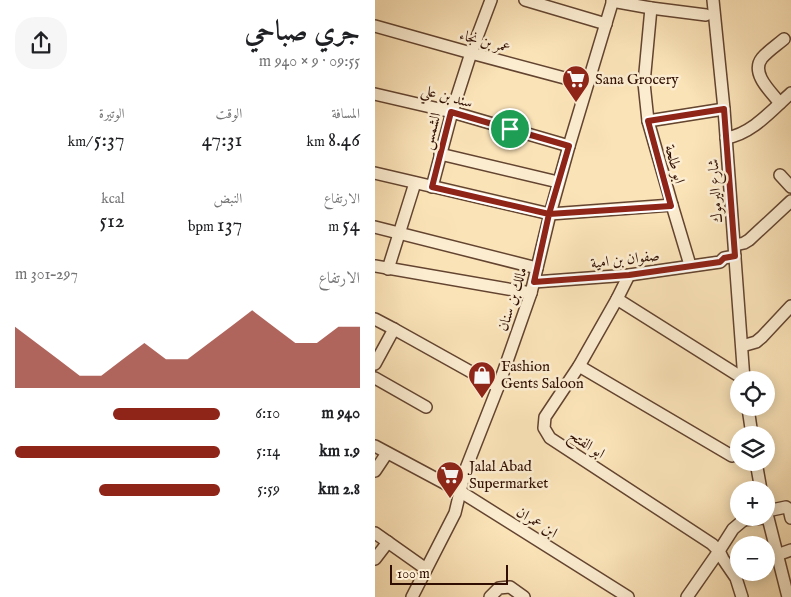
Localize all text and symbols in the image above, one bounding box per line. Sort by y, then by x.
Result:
text: جري صباحي [245,15,360,50]
button: share [15,17,67,69]
street label: عمر بن نجاء [457,26,513,57]
text: 09:55 · 9 × 940 m [259,52,360,72]
supermarket icon: Sana Grocery [561,64,591,103]
place label: Sana Grocery [595,70,679,89]
street label: سند بن علي [418,80,475,116]
text: الوتيرة [99,105,125,123]
text: الوقت [216,105,242,123]
text: المسافة [331,105,360,123]
pin [489,108,531,150]
street label: الشمس [417,111,446,152]
icon: arrive [496,115,524,143]
text: 5:37 [94,127,125,154]
text: 47:31 [202,127,242,154]
text: 8.46 [328,127,360,154]
text: /km [68,133,94,151]
text: km [307,133,328,151]
street label: ابو طلحة [660,142,689,186]
street label: شارع اليرموك [704,158,730,224]
text: kcal [101,190,125,208]
text: النبض [213,190,242,208]
text: الارتفاع [324,190,360,208]
text: 512 [99,208,125,235]
text: 137 [217,212,242,239]
text: 54 [342,212,360,239]
text: bpm [188,218,217,236]
text: m [328,218,342,236]
street label: صفوان بن امية [589,246,661,273]
text: 297–301 m [15,265,78,285]
street label: مالك بن سنان [493,265,532,334]
text: الارتفاع [318,269,360,289]
place label: Fashion Gents Saloon [501,357,584,393]
shop icon: Fashion Gents Saloon [467,360,497,399]
map controls [730,371,775,581]
button: locate [730,371,775,416]
text: 6:10 [255,404,280,424]
text: 940 m [322,404,360,424]
street label: ابو الفتح [563,426,608,466]
button: layers [730,426,775,471]
text: 5:14 [256,442,280,462]
text: 1.9 km [319,442,360,462]
place label: Jalal Abad Supermarket [467,457,548,493]
supermarket icon: Jalal Abad Supermarket [435,460,465,499]
text: 5:59 [257,480,280,500]
text: 2.8 km [318,480,360,500]
button: + [730,481,775,526]
street label: ابن عمران [512,502,561,542]
button: − [730,536,775,581]
scale bar [390,562,507,585]
text: 100 m [397,565,430,583]

